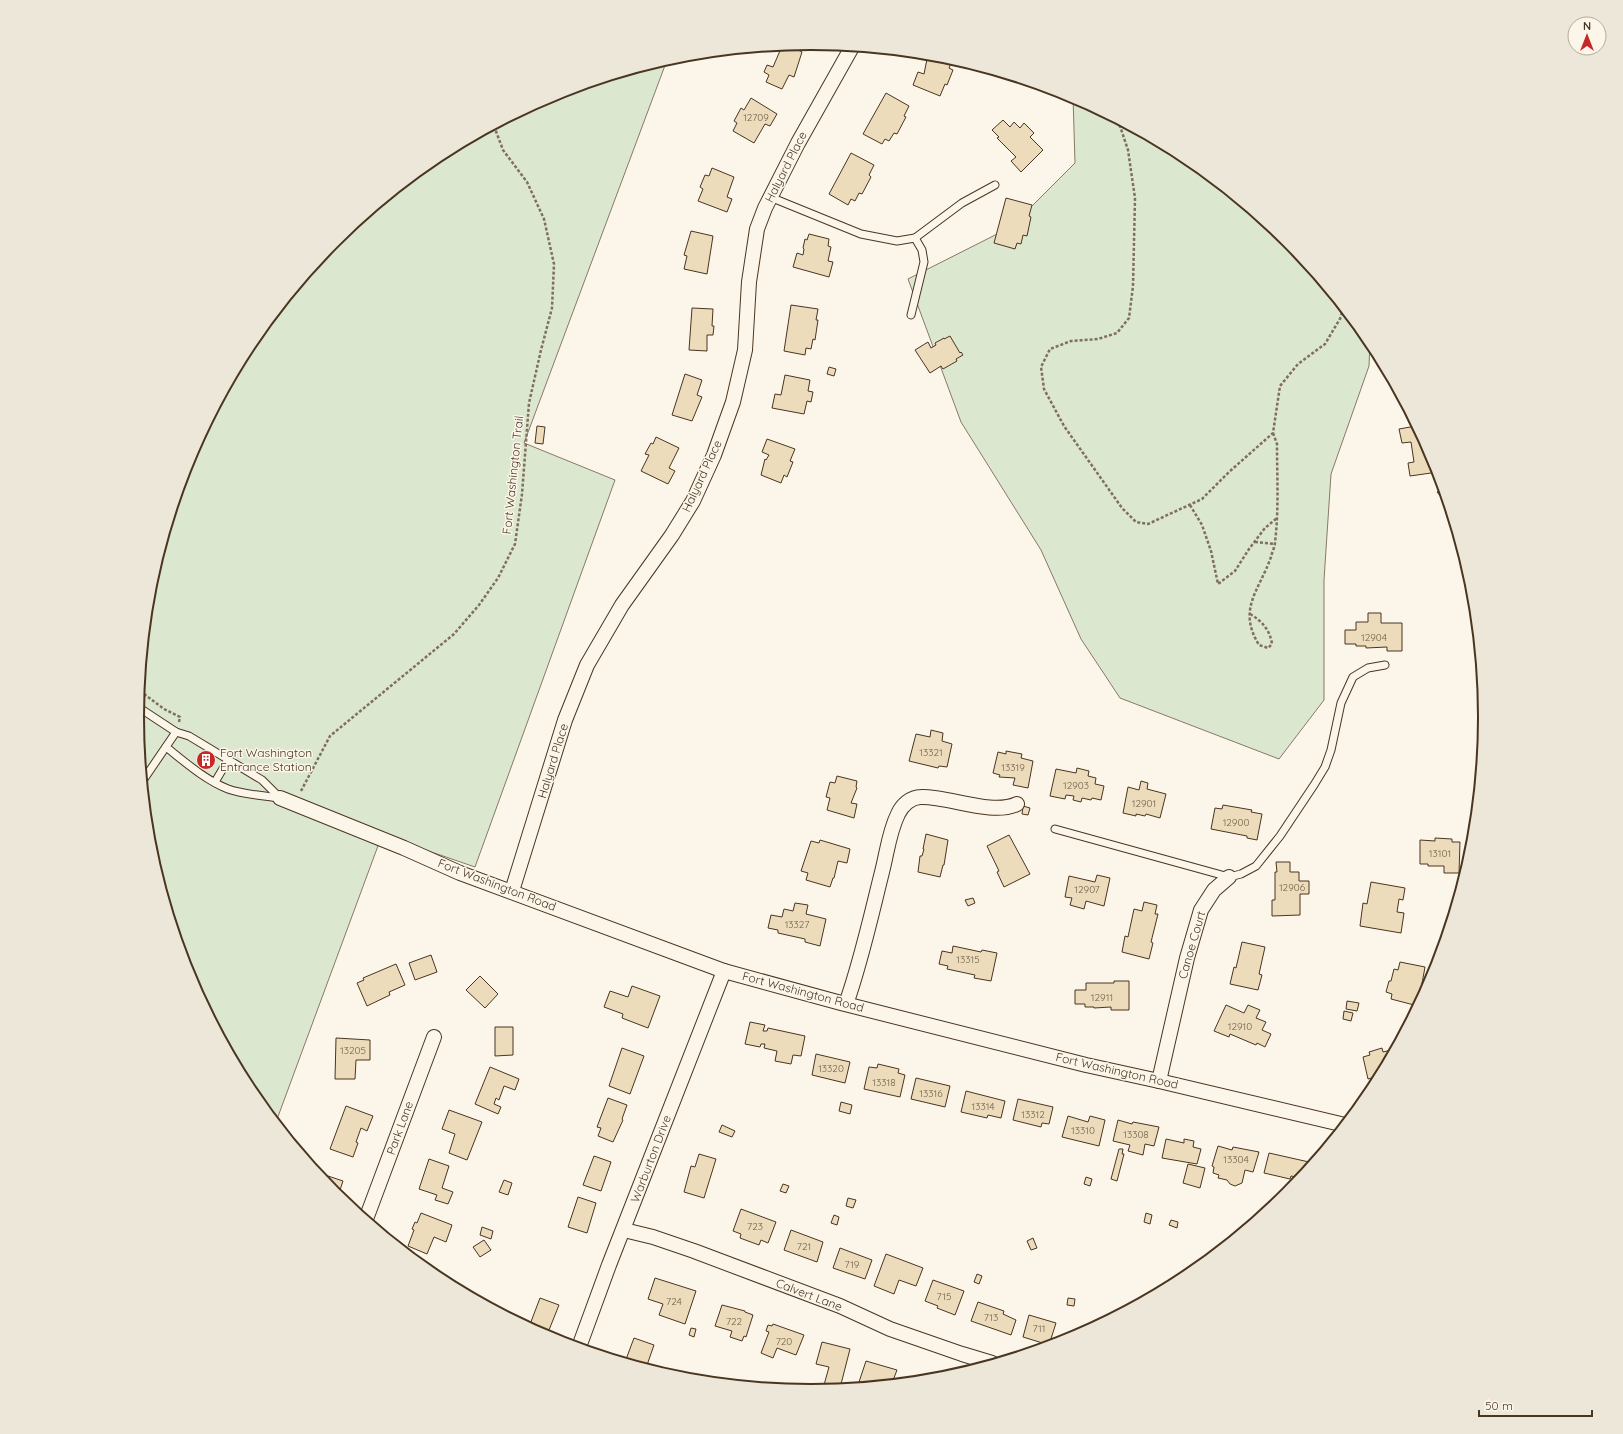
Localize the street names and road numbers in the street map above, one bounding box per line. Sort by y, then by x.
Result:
street label: Halyard Place [761,129,810,205]
street label: Fort Washington Trail [499,415,526,535]
street label: Halyard Place [678,437,725,514]
street label: Halyard Place [534,721,571,800]
street label: Fort Washington Road [436,855,558,914]
street label: Canoe Court [1175,909,1208,981]
street label: Fort Washington Road [741,968,866,1015]
street label: Fort Washington Road [1054,1049,1180,1092]
street label: Park Lane [383,1099,416,1157]
street label: Warburton Drive [627,1113,674,1205]
street label: Calvert Lane [774,1275,845,1314]

